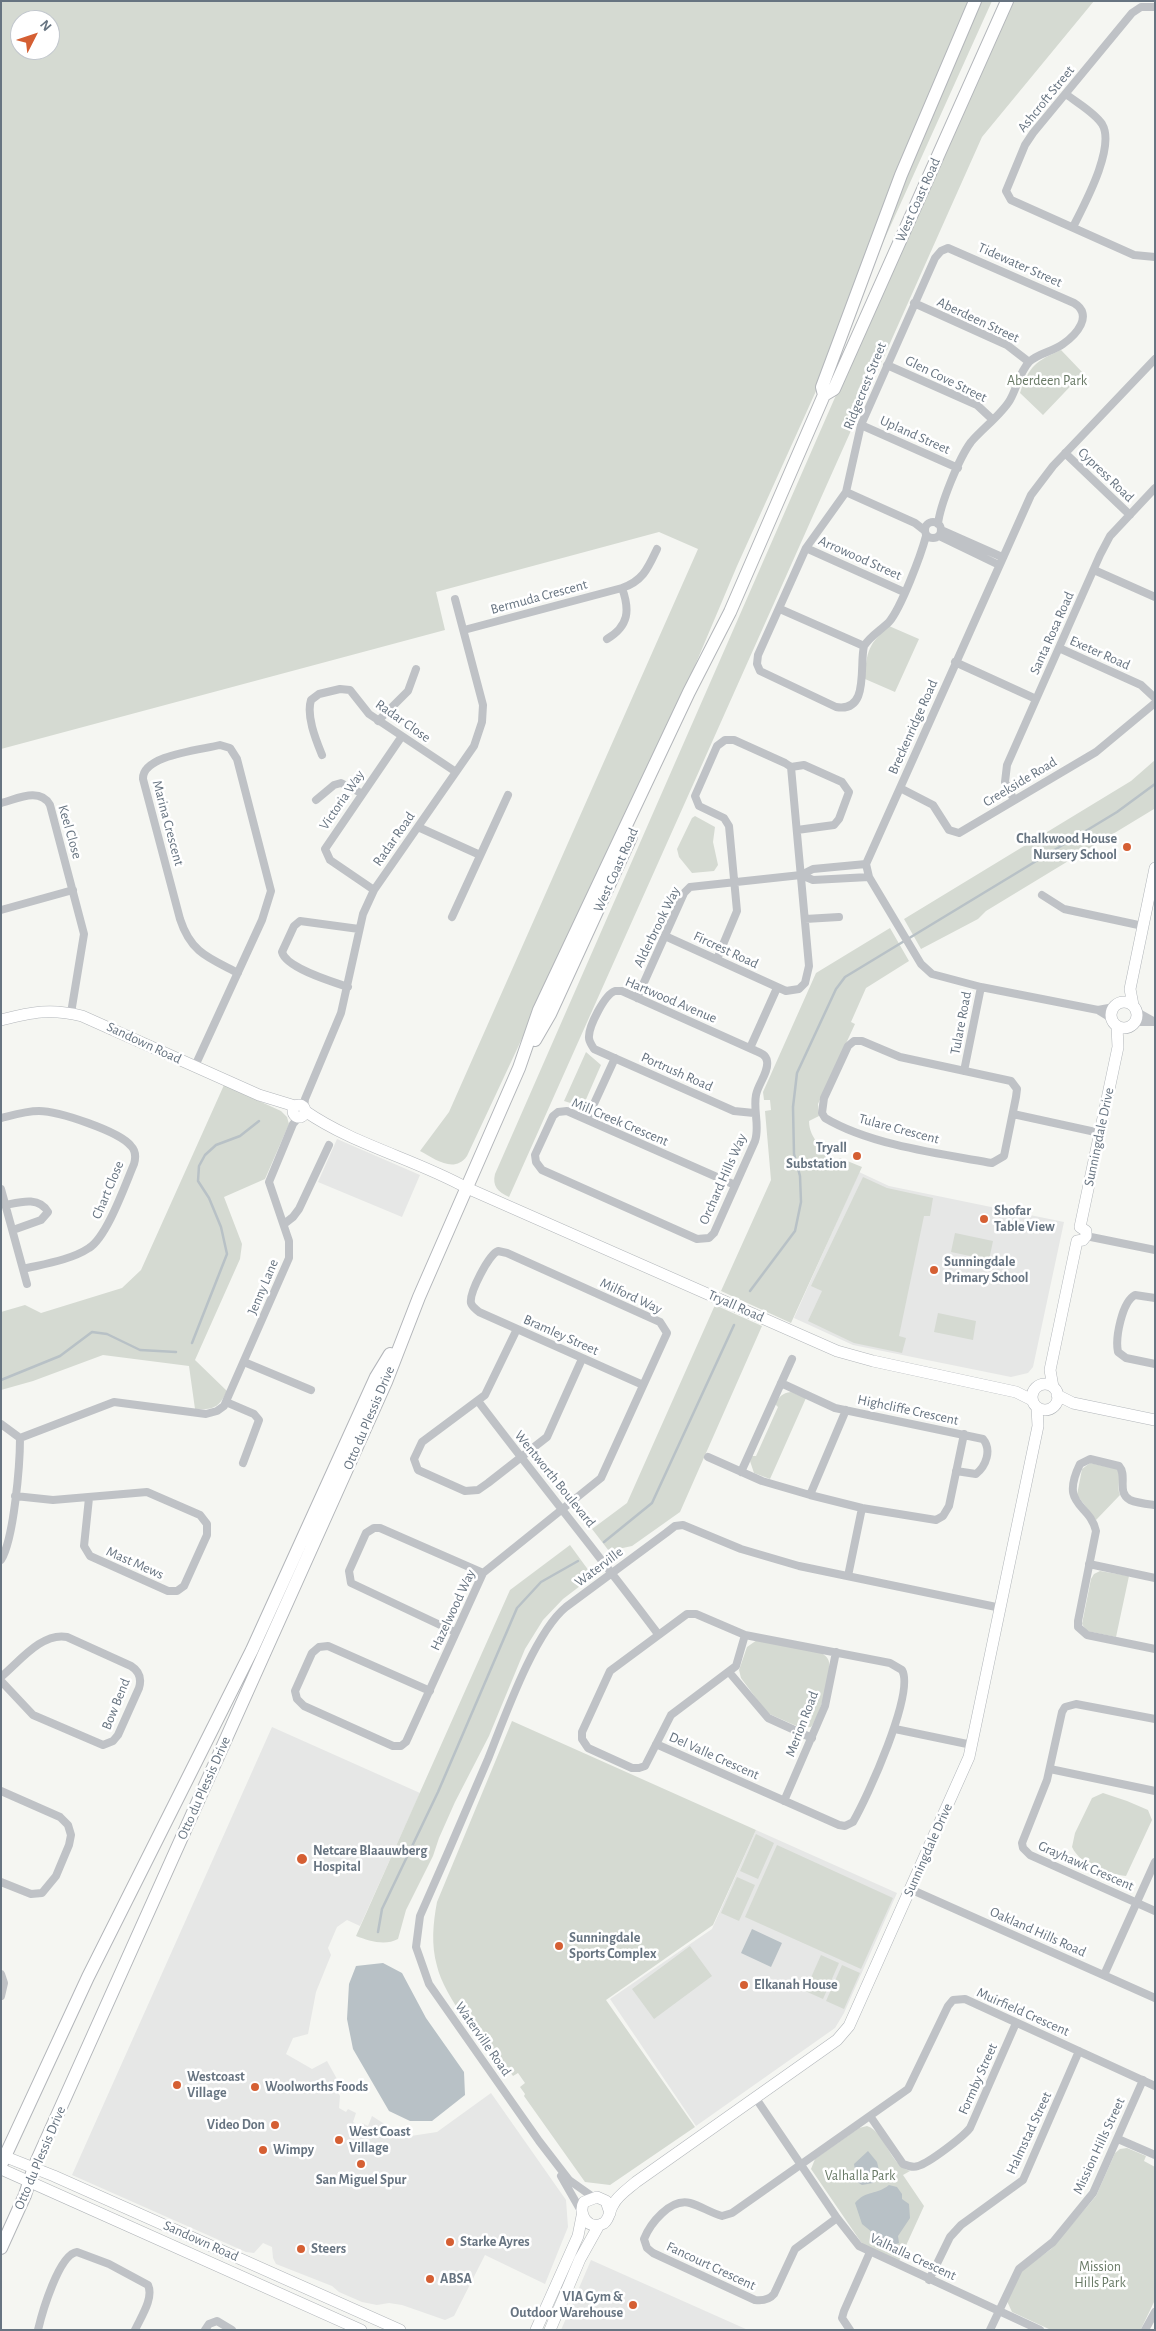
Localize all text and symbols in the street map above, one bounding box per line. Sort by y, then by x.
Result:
north arrow [10,10,60,60]
text: N [37,18,54,34]
street label: Ashcroft Street [1014,62,1078,136]
street label: West Coast Road [892,155,944,245]
street label: Tidewater Street [975,239,1065,291]
street label: Aberdeen Street [934,294,1022,346]
street label: Ridgecrest Street [840,340,890,432]
street label: Glen Cove Street [902,352,990,406]
park label: Aberdeen Park [1007,373,1087,389]
street label: Upland Street [877,412,953,458]
street label: Cypress Road [1074,444,1138,506]
street label: Arrowood Street [816,532,904,584]
street label: Bermuda Crescent [489,576,589,618]
street label: Santa Rosa Road [1026,589,1078,677]
street label: Exeter Road [1067,632,1133,674]
street label: Breckenridge Road [885,677,941,777]
street label: Radar Close [372,696,434,746]
street label: Creekside Road [980,753,1060,811]
street label: Victoria Way [316,767,368,833]
street label: Marina Crescent [149,778,187,868]
street label: Keel Close [54,803,86,861]
street label: Radar Road [369,809,419,869]
street label: West Coast Road [590,825,642,915]
place label: Chalkwood House Nursery School [1016,831,1117,864]
marker: Chalkwood House Nursery School [1121,841,1133,853]
street label: Alderbrook Way [630,884,684,970]
street label: Fircrest Road [691,928,761,972]
street label: Hartwood Avenue [623,973,719,1027]
street label: Tulare Road [947,990,975,1056]
street label: Sandown Road [104,1018,184,1068]
street label: Portrush Road [639,1049,715,1095]
street label: Sunningdale Drive [1080,1086,1118,1188]
street label: Mill Creek Crescent [569,1094,671,1150]
street label: Tulare Crescent [857,1110,941,1148]
street label: Orchard Hills Way [695,1131,751,1227]
place label: Tryall Substation [786,1140,847,1172]
marker: Tryall Substation [851,1150,863,1162]
street label: Chart Close [88,1158,128,1222]
place label: Shofar Table View [994,1203,1055,1236]
marker: Shofar Table View [978,1213,990,1225]
place label: Sunningdale Primary School [944,1254,1029,1286]
street label: Jenny Lane [244,1257,282,1317]
marker: Sunningdale Primary School [928,1264,940,1276]
street label: Milford Way [597,1274,665,1318]
street label: Tryall Road [705,1286,767,1326]
street label: Bramley Street [521,1311,601,1359]
street label: Otto du Plessis Drive [340,1364,398,1472]
street label: Highcliffe Crescent [856,1391,960,1429]
street label: Wentworth Boulevard [511,1427,599,1531]
street label: Mast Mews [104,1543,166,1583]
street label: Waterville [571,1543,627,1591]
street label: Hazelwood Way [427,1567,479,1653]
street label: Bow Bend [98,1676,134,1732]
street label: Merion Road [782,1689,822,1759]
street label: Del Valle Crescent [666,1729,762,1783]
street label: Otto du Plessis Drive [174,1734,234,1842]
street label: Sunningdale Drive [900,1801,956,1899]
street label: Grayhawk Crescent [1035,1837,1137,1895]
place label: Netcare Blaauwberg Hospital [313,1843,427,1875]
marker: Netcare Blaauwberg Hospital [295,1852,309,1866]
street label: Oakland Hills Road [987,1903,1089,1961]
place label: Sunningdale Sports Complex [569,1930,656,1962]
marker: Sunningdale Sports Complex [553,1940,565,1952]
place label: Elkanah House [754,1977,838,1993]
marker: Elkanah House [738,1979,750,1991]
street label: Muirfield Crescent [974,1984,1072,2040]
street label: Waterville Road [451,1999,515,2079]
street label: Formby Street [955,2041,1001,2117]
place label: Westcoast Village [187,2069,245,2102]
marker: Westcoast Village [171,2079,183,2091]
place label: Woolworths Foods [265,2079,368,2095]
marker: Woolworths Foods [249,2081,261,2093]
street label: Halmstad Street [1003,2089,1055,2177]
street label: Mission Hills Street [1069,2095,1129,2197]
street label: Otto du Plessis Drive [11,2104,69,2212]
place label: Video Don [207,2117,265,2133]
marker: Video Don [269,2119,281,2131]
place label: West Coast Village [349,2124,411,2156]
marker: West Coast Village [333,2134,345,2146]
place label: Wimpy [273,2142,314,2158]
marker: Wimpy [257,2144,269,2156]
marker: San Miguel Spur [355,2158,367,2170]
park label: Valhalla Park [825,2168,895,2184]
place label: San Miguel Spur [316,2172,406,2188]
street label: Sandown Road [161,2217,241,2265]
street label: Valhalla Crescent [867,2230,959,2284]
place label: Starke Ayres [460,2234,530,2250]
marker: Starke Ayres [444,2236,456,2248]
street label: Fancourt Crescent [664,2238,758,2294]
place label: Steers [311,2241,346,2257]
marker: Steers [295,2243,307,2255]
park label: Mission Hills Park [1074,2259,1126,2292]
place label: ABSA [440,2271,472,2287]
marker: ABSA [424,2273,436,2285]
place label: VIA Gym & Outdoor Warehouse [510,2289,623,2322]
marker: VIA Gym & Outdoor Warehouse [627,2299,639,2311]

